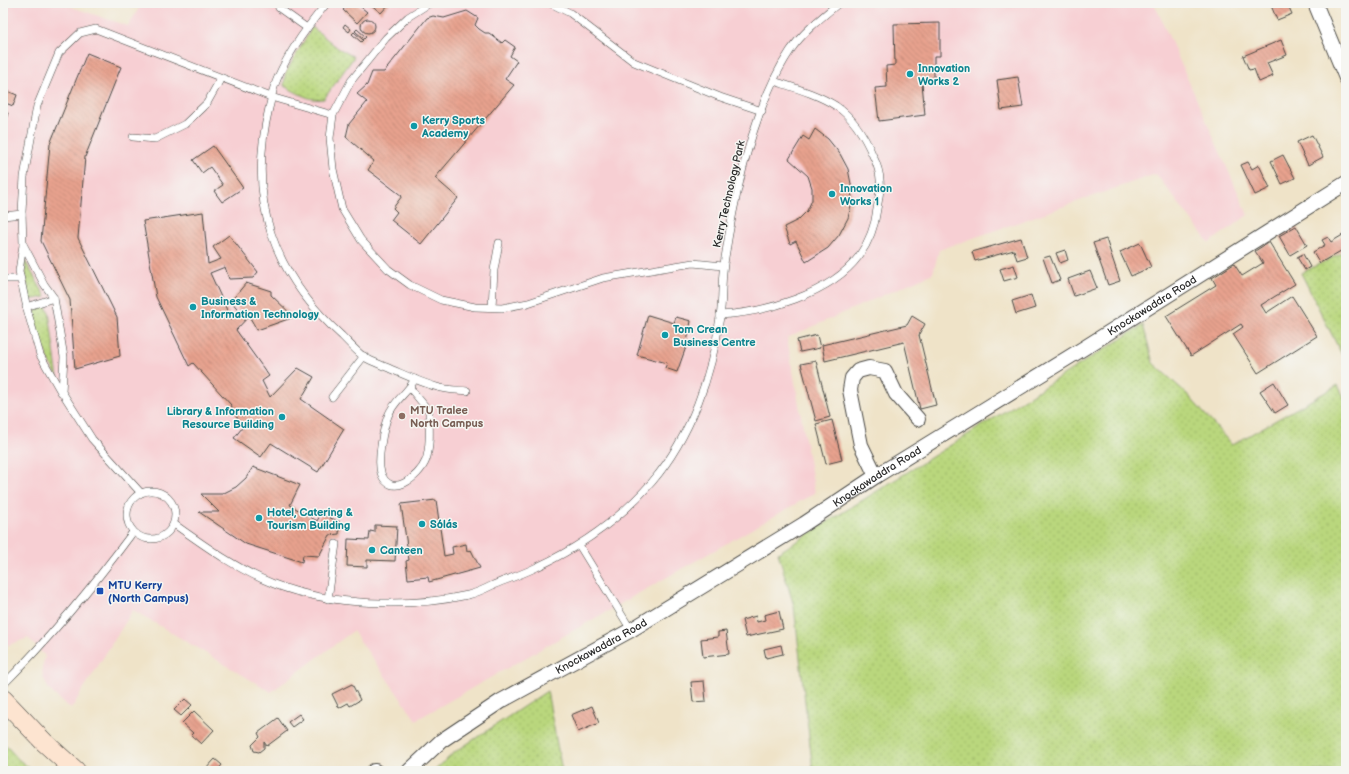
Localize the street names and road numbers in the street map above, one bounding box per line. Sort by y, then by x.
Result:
street label: Kerry Technology Park [710,139,748,249]
street label: Knockawaddra Road [1105,272,1199,338]
street label: Knockawaddra Road [830,443,924,510]
street label: Knockawaddra Road [553,615,649,677]

